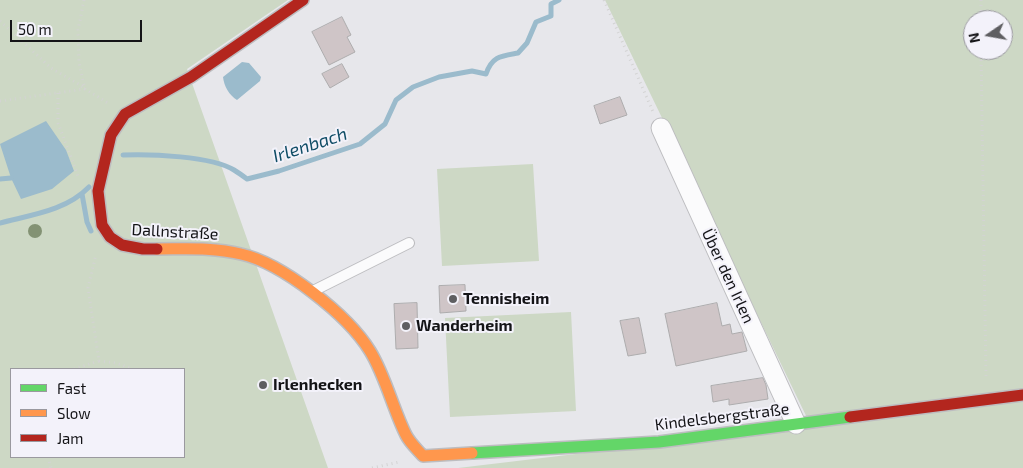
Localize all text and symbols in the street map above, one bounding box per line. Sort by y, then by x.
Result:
scale bar [12,10,145,42]
north arrow [963,10,1013,60]
text: 50 m [18,20,52,38]
text: N [964,31,983,45]
water label: Irlenbach [270,123,350,167]
street label: Dallnstraße [131,220,219,244]
street label: Über den Irlen [698,226,758,326]
place label: Tennisheim [463,289,549,309]
marker: Tennisheim [447,293,459,305]
place label: Wanderheim [416,316,513,336]
marker: Wanderheim [400,320,412,332]
legend [10,368,185,458]
place label: Irlenhecken [273,375,362,395]
text: Fast [57,379,86,397]
marker: Irlenhecken [257,379,269,391]
street label: Kindelsbergstraße [654,399,790,435]
text: Slow [57,404,91,422]
text: Jam [57,429,83,447]

